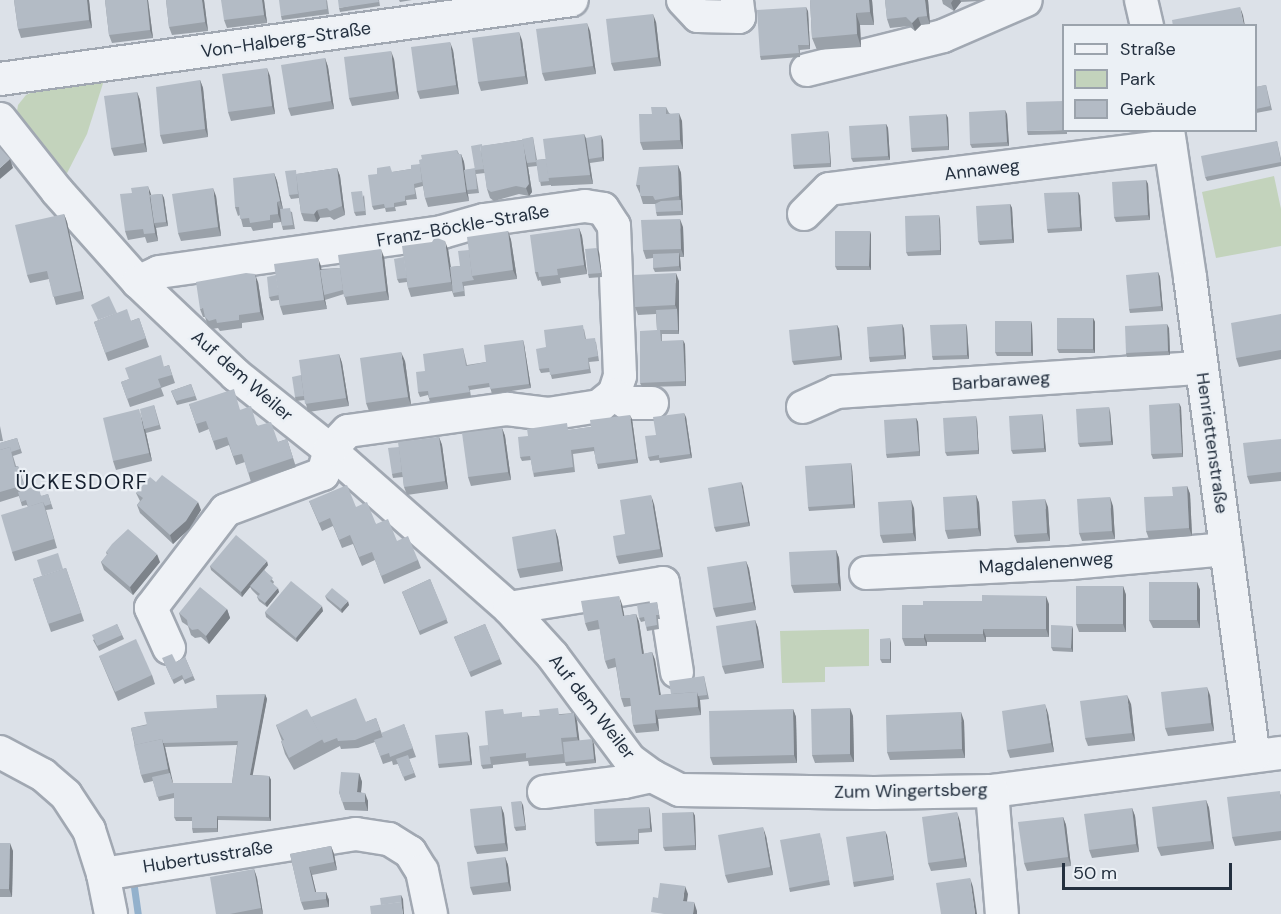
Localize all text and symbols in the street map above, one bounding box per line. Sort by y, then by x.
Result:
street label: Von-Halberg-Straße [200,17,372,63]
legend [1062,24,1257,132]
text: Straße [1120,37,1176,61]
text: Park [1120,67,1156,91]
text: Gebäude [1120,97,1197,121]
street label: Annaweg [943,155,1021,185]
street label: Franz-Böckle-Straße [375,200,551,252]
street label: Auf dem Weiler [187,326,297,426]
street label: Barbaraweg [951,367,1051,395]
street label: Henriettenstraße [1191,371,1233,515]
district label: ÜCKESDORF [15,469,149,495]
street label: Magdalenenweg [978,548,1114,578]
street label: Auf dem Weiler [544,650,640,764]
street label: Zum Wingertsberg [834,779,988,803]
street label: Hubertusstraße [142,836,274,878]
scale bar [1065,851,1234,889]
text: 50 m [1073,861,1117,885]

